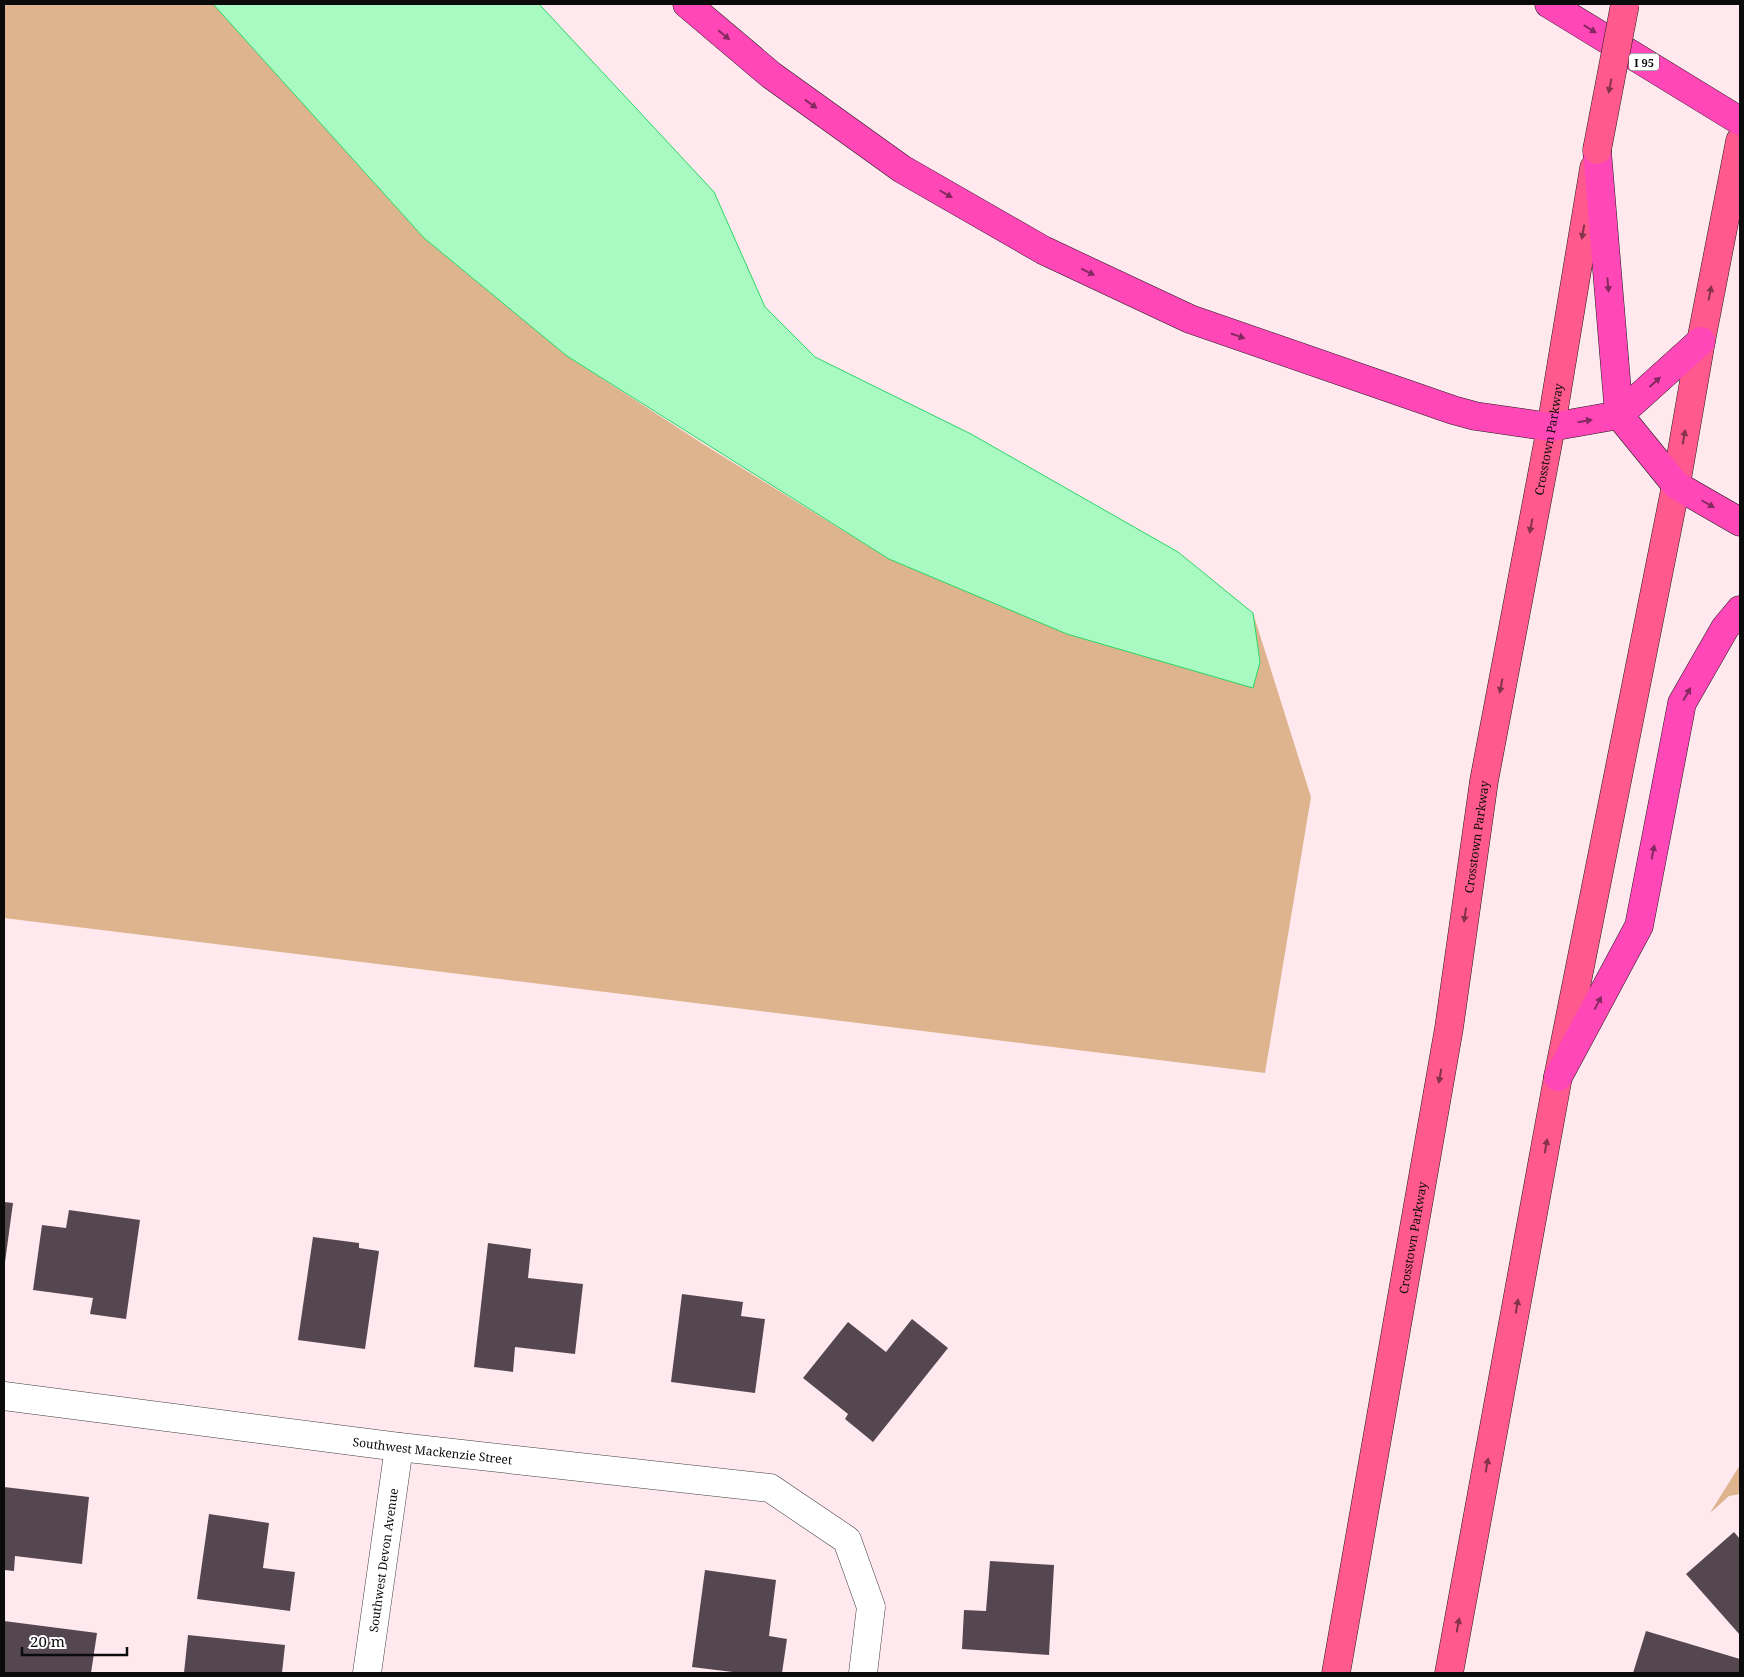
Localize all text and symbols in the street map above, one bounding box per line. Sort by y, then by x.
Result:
one-way arrow [1584,25,1597,34]
one-way arrow [717,30,730,41]
road number: I 95 [1629,54,1659,70]
one-way arrow [1605,78,1613,94]
one-way arrow [804,99,818,109]
one-way arrow [939,190,952,199]
one-way arrow [1578,224,1586,240]
one-way arrow [1081,268,1096,276]
one-way arrow [1605,278,1613,294]
one-way arrow [1707,285,1715,301]
one-way arrow [1230,332,1245,340]
one-way arrow [1649,376,1661,388]
street label: Crosstown Parkway [1530,382,1567,497]
one-way arrow [1577,416,1593,424]
one-way arrow [1680,430,1688,445]
one-way arrow [1701,500,1714,509]
one-way arrow [1527,519,1535,534]
one-way arrow [1497,678,1505,694]
one-way arrow [1683,687,1692,701]
street label: Crosstown Parkway [1460,779,1493,894]
one-way arrow [1650,844,1658,860]
one-way arrow [1460,908,1468,924]
one-way arrow [1594,996,1602,1010]
one-way arrow [1436,1068,1444,1084]
one-way arrow [1542,1137,1550,1153]
street label: Crosstown Parkway [1394,1180,1430,1295]
one-way arrow [1513,1297,1521,1313]
street label: Southwest Mackenzie Street [352,1433,513,1468]
one-way arrow [1484,1457,1492,1473]
street label: Southwest Devon Avenue [364,1487,402,1633]
one-way arrow [1455,1617,1463,1633]
scale bar [22,1624,128,1656]
text: 20 m [30,1631,65,1651]

